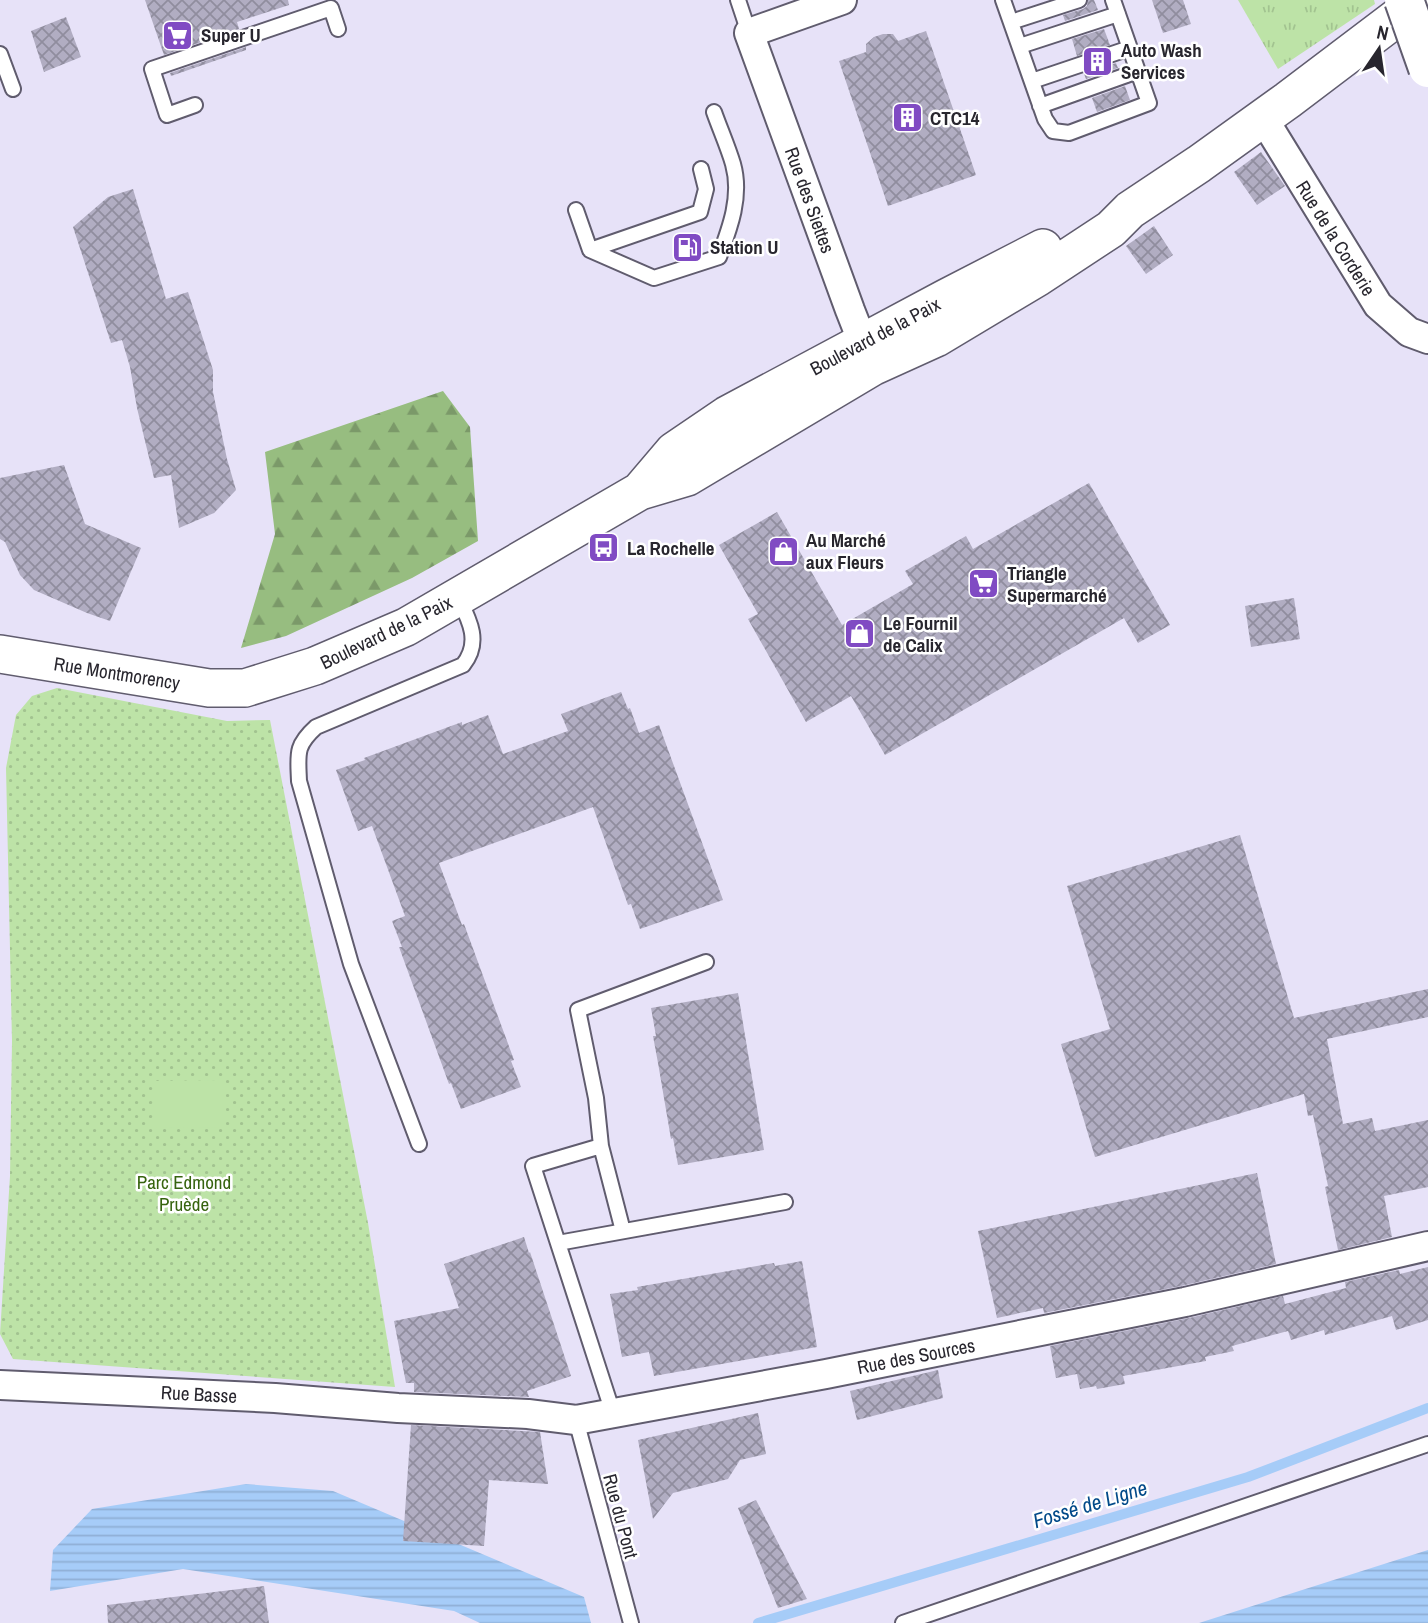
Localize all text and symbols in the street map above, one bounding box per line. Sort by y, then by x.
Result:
north arrow [1344,14,1414,84]
supermarket icon: Super U [161,18,195,52]
text: N [1374,19,1391,46]
place label: Super U [201,22,261,48]
place label: Auto Wash Services [1121,37,1202,85]
building icon: Auto Wash Services [1081,44,1115,78]
building icon: CTC14 [890,101,924,135]
place label: CTC14 [930,105,980,131]
street label: Rue des Siettes [779,143,841,257]
street label: Rue de la Corderie [1290,175,1382,301]
fuel station icon: Station U [670,230,704,264]
place label: Station U [710,234,778,260]
street label: Boulevard de la Paix [805,291,945,381]
place label: Au Marché aux Fleurs [806,527,886,575]
bus stop icon: La Rochelle [587,531,621,565]
shop icon: Au Marché aux Fleurs [766,534,800,568]
place label: La Rochelle [627,535,715,561]
place label: Triangle Supermarché [1007,560,1107,608]
supermarket icon: Triangle Supermarché [967,567,1001,601]
street label: Boulevard de la Paix [316,589,456,675]
place label: Le Fournil de Calix [883,610,958,658]
shop icon: Le Fournil de Calix [843,617,877,651]
street label: Rue Montmorency [52,650,182,696]
park label: Parc Edmond Pruède [137,1169,231,1217]
street label: Rue des Sources [855,1332,977,1380]
street label: Rue Basse [160,1379,238,1409]
street label: Rue du Pont [597,1471,645,1562]
water label: Fossé de Ligne [1029,1473,1151,1535]

